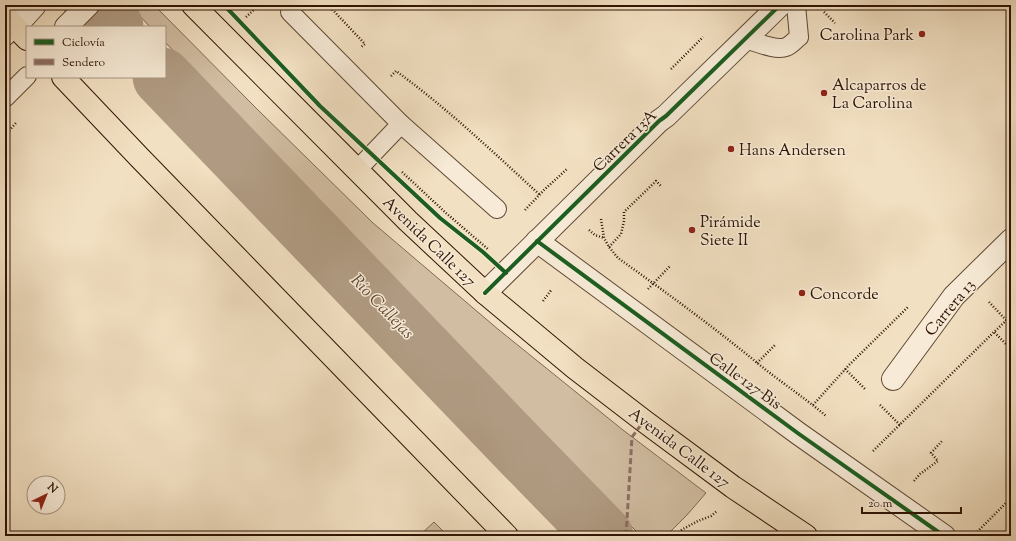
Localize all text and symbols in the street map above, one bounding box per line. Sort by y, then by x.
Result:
place label: Carolina Park [820,25,914,48]
legend [26,26,166,78]
marker: Carolina Park [917,29,927,39]
text: Ciclovía [62,34,105,52]
text: Sendero [62,54,105,72]
place label: Alcaparros de La Carolina [832,75,927,116]
marker: Alcaparros de La Carolina [819,88,829,98]
street label: Carrera 13A [589,105,663,178]
place label: Hans Andersen [739,140,847,163]
marker: Hans Andersen [726,144,736,154]
street label: Avenida Calle 127 [376,192,480,293]
place label: Pirámide Siete II [700,212,761,253]
marker: Pirámide Siete II [687,225,697,235]
water label: Río Callejas [345,270,419,345]
street label: Carrera 13 [920,275,982,342]
place label: Concorde [810,284,879,307]
marker: Concorde [797,288,807,298]
street label: Calle 127 Bis [703,348,786,416]
street label: Avenida Calle 127 [623,403,734,495]
north arrow [26,475,66,515]
text: N [43,479,61,497]
scale bar [862,489,961,515]
text: 20 m [868,495,893,513]

